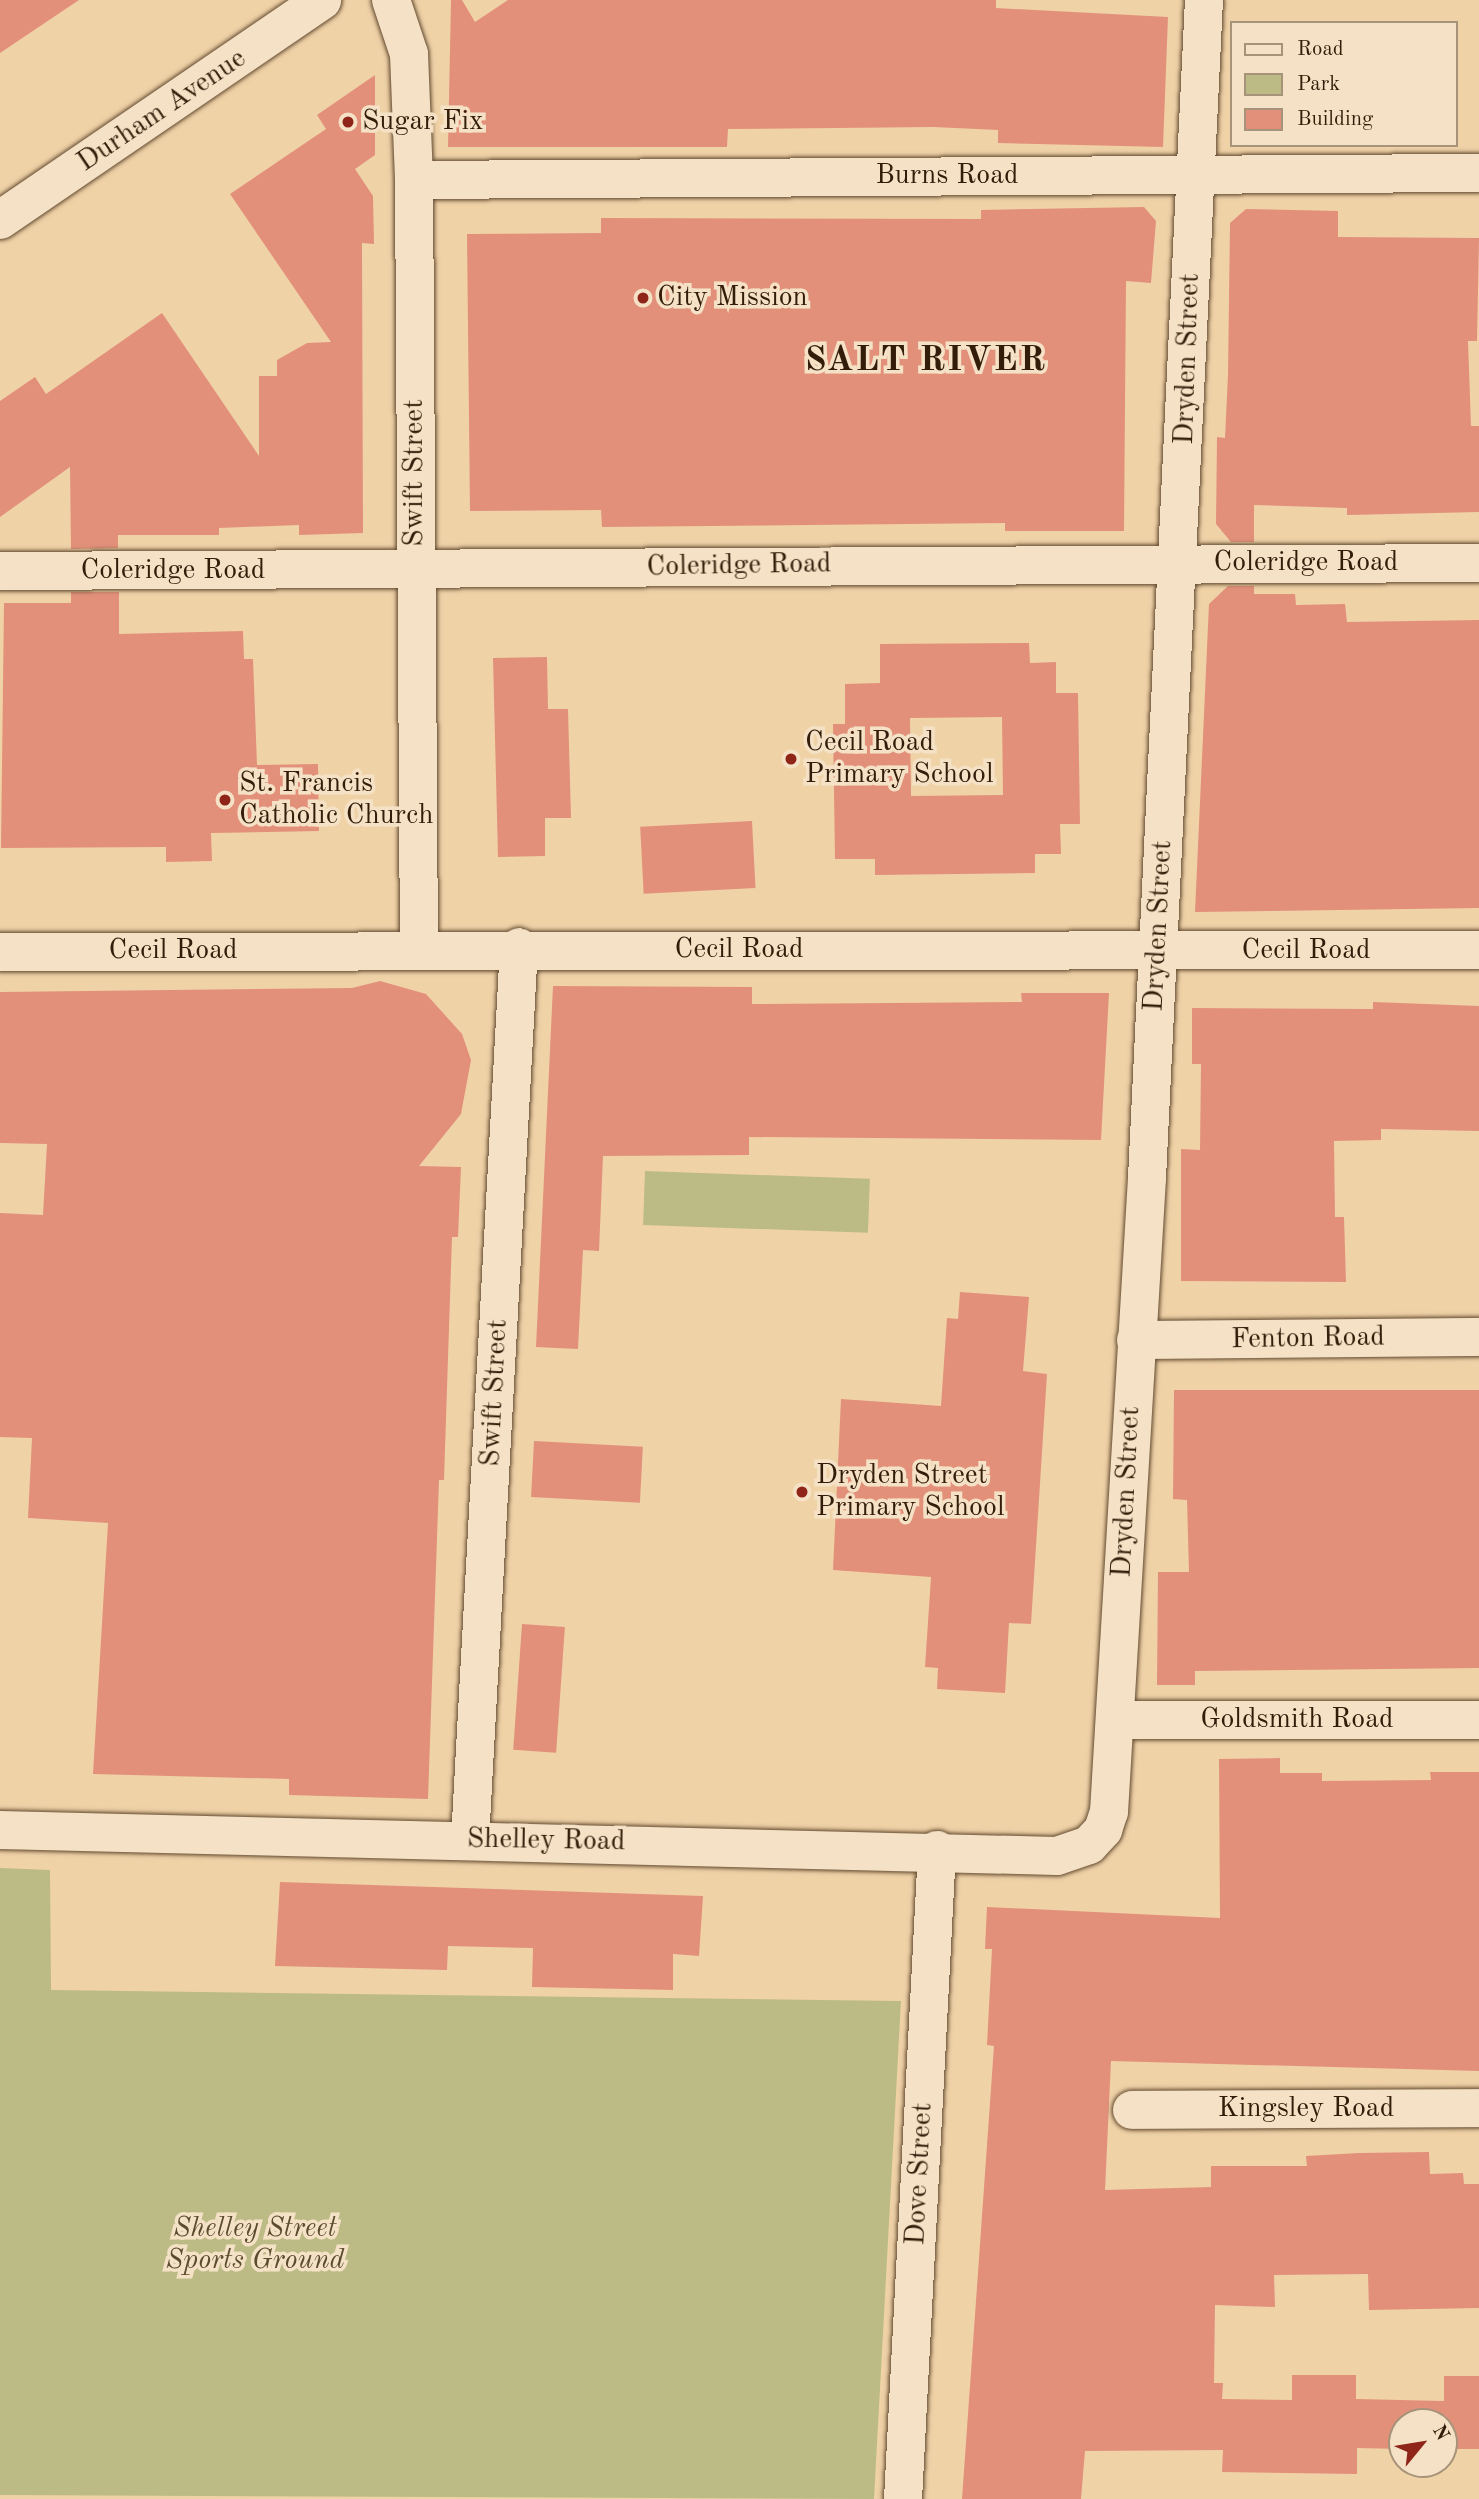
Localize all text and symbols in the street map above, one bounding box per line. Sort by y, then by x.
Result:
legend [1230,21,1458,147]
text: Road [1297,39,1344,60]
street label: Durham Avenue [71,42,253,180]
text: Park [1297,74,1340,95]
place label: Sugar Fix [362,105,484,139]
text: Building [1297,109,1373,130]
marker: Sugar Fix [340,114,356,130]
street label: Burns Road [875,159,1019,193]
street label: Dryden Street [1168,273,1208,445]
place label: City Mission [657,281,808,315]
marker: City Mission [635,290,651,306]
district label: SALT RIVER [806,340,1046,382]
street label: Swift Street [398,399,432,547]
street label: Coleridge Road [1214,546,1398,580]
street label: Coleridge Road [646,548,832,584]
street label: Coleridge Road [81,554,265,588]
place label: Cecil Road Primary School [805,726,993,792]
marker: Cecil Road Primary School [783,751,799,767]
place label: St. Francis Catholic Church [239,767,434,833]
marker: St. Francis Catholic Church [217,792,233,808]
street label: Dryden Street [1138,840,1180,1012]
street label: Cecil Road [674,933,804,967]
street label: Cecil Road [108,934,238,968]
street label: Cecil Road [1241,934,1371,968]
street label: Swift Street [474,1318,516,1468]
street label: Fenton Road [1231,1321,1385,1357]
street label: Dryden Street [1106,1406,1148,1578]
place label: Dryden Street Primary School [816,1459,1004,1525]
marker: Dryden Street Primary School [794,1484,810,1500]
street label: Goldsmith Road [1200,1703,1394,1737]
street label: Shelley Road [466,1823,626,1859]
street label: Kingsley Road [1218,2092,1394,2126]
street label: Dove Street [899,2102,941,2246]
park label: Shelley Street Sports Ground [166,2212,344,2278]
north arrow [1388,2408,1458,2478]
text: N [1428,2422,1452,2444]

